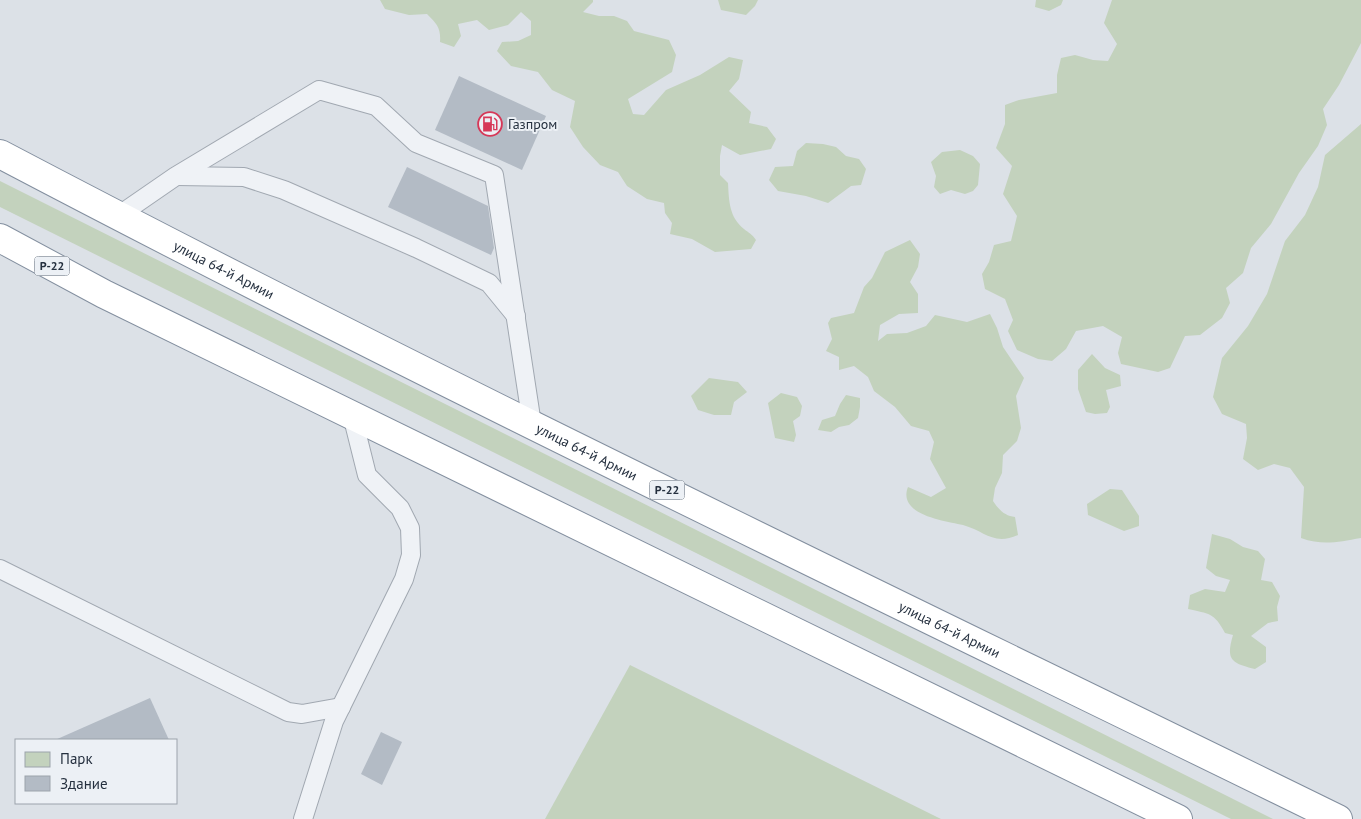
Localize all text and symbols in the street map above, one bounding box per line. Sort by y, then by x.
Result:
fuel station icon: Газпром [477,111,503,137]
place label: Газпром [508,115,557,133]
street label: улица 64-й Армии [170,237,277,303]
road number: Р-22 [34,256,70,276]
street label: улица 64-й Армии [533,419,640,485]
road number: Р-22 [650,480,684,500]
street label: улица 64-й Армии [896,597,1003,662]
legend [15,739,178,804]
text: Парк [60,749,93,768]
text: Здание [60,774,108,793]

